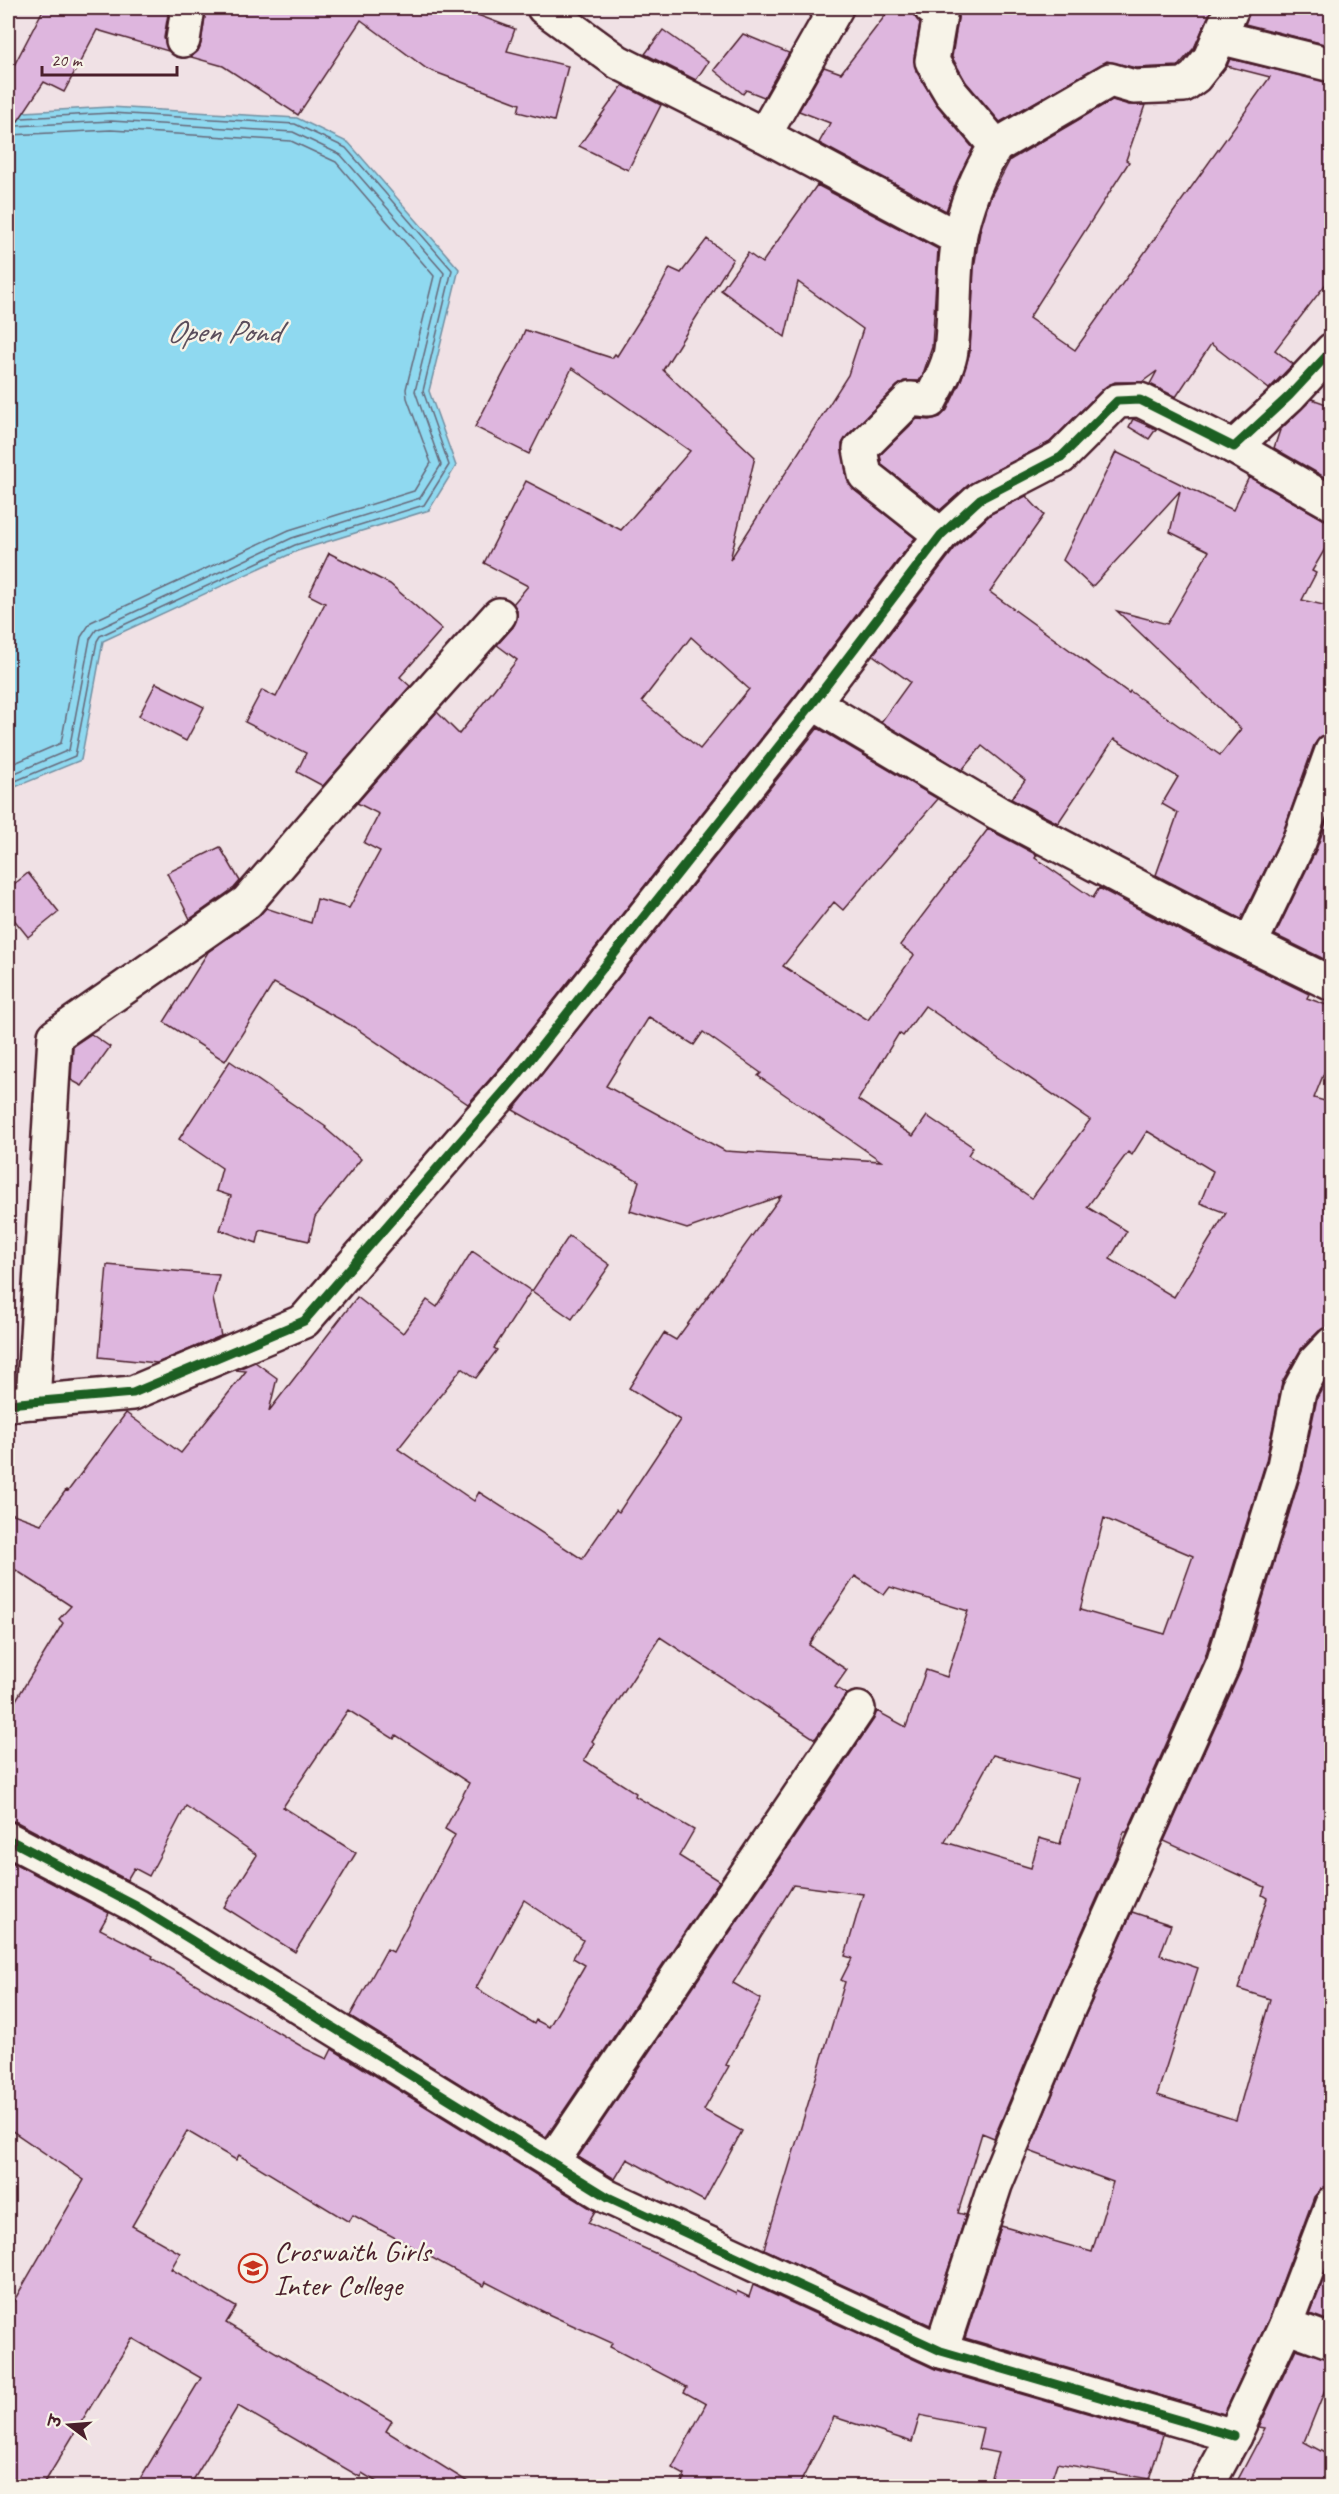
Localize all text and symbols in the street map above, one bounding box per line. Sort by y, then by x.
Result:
scale bar [42,39,177,77]
text: 20 m [51,49,84,71]
water label: Open Pond [167,311,289,352]
place label: Croswaith Girls Inter College [274,2232,433,2304]
school or university icon: Croswaith Girls Inter College [237,2252,269,2284]
north arrow [39,2395,99,2455]
text: उ [44,2412,67,2431]

